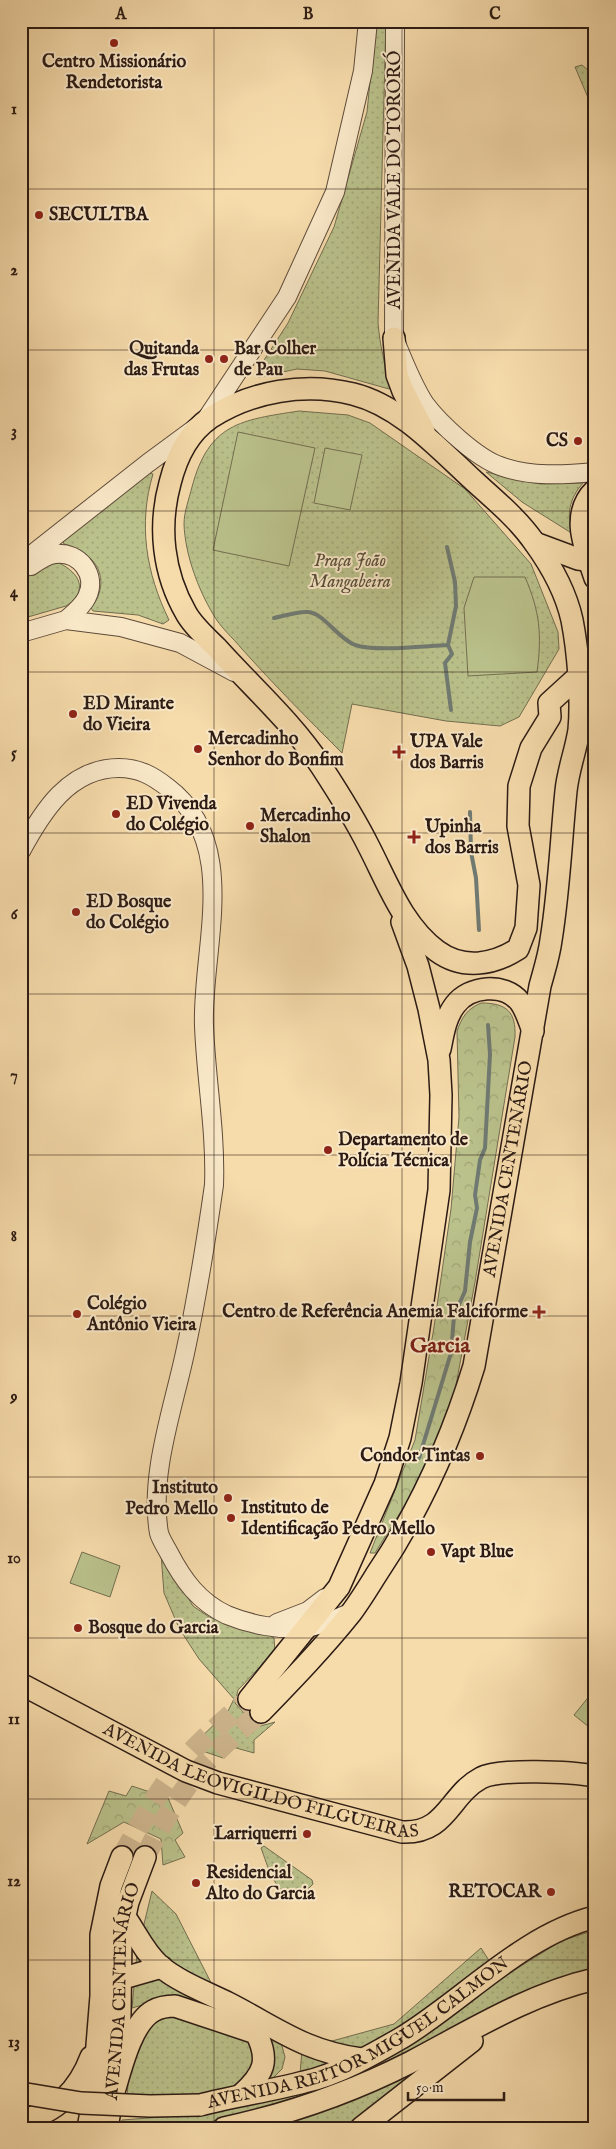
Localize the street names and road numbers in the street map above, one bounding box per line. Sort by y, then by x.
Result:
street label: AVENIDA VALE DO TORORÓ [382,51,407,310]
street label: AVENIDA CENTENÁRIO [478,1059,538,1280]
street label: AVENIDA LEOVIGILDO FILGUEIRAS [98,1717,420,1844]
street label: AVENIDA CENTENÁRIO [100,1879,146,2102]
street label: AVENIDA REITOR MIGUEL CALMON [204,1952,514,2114]

